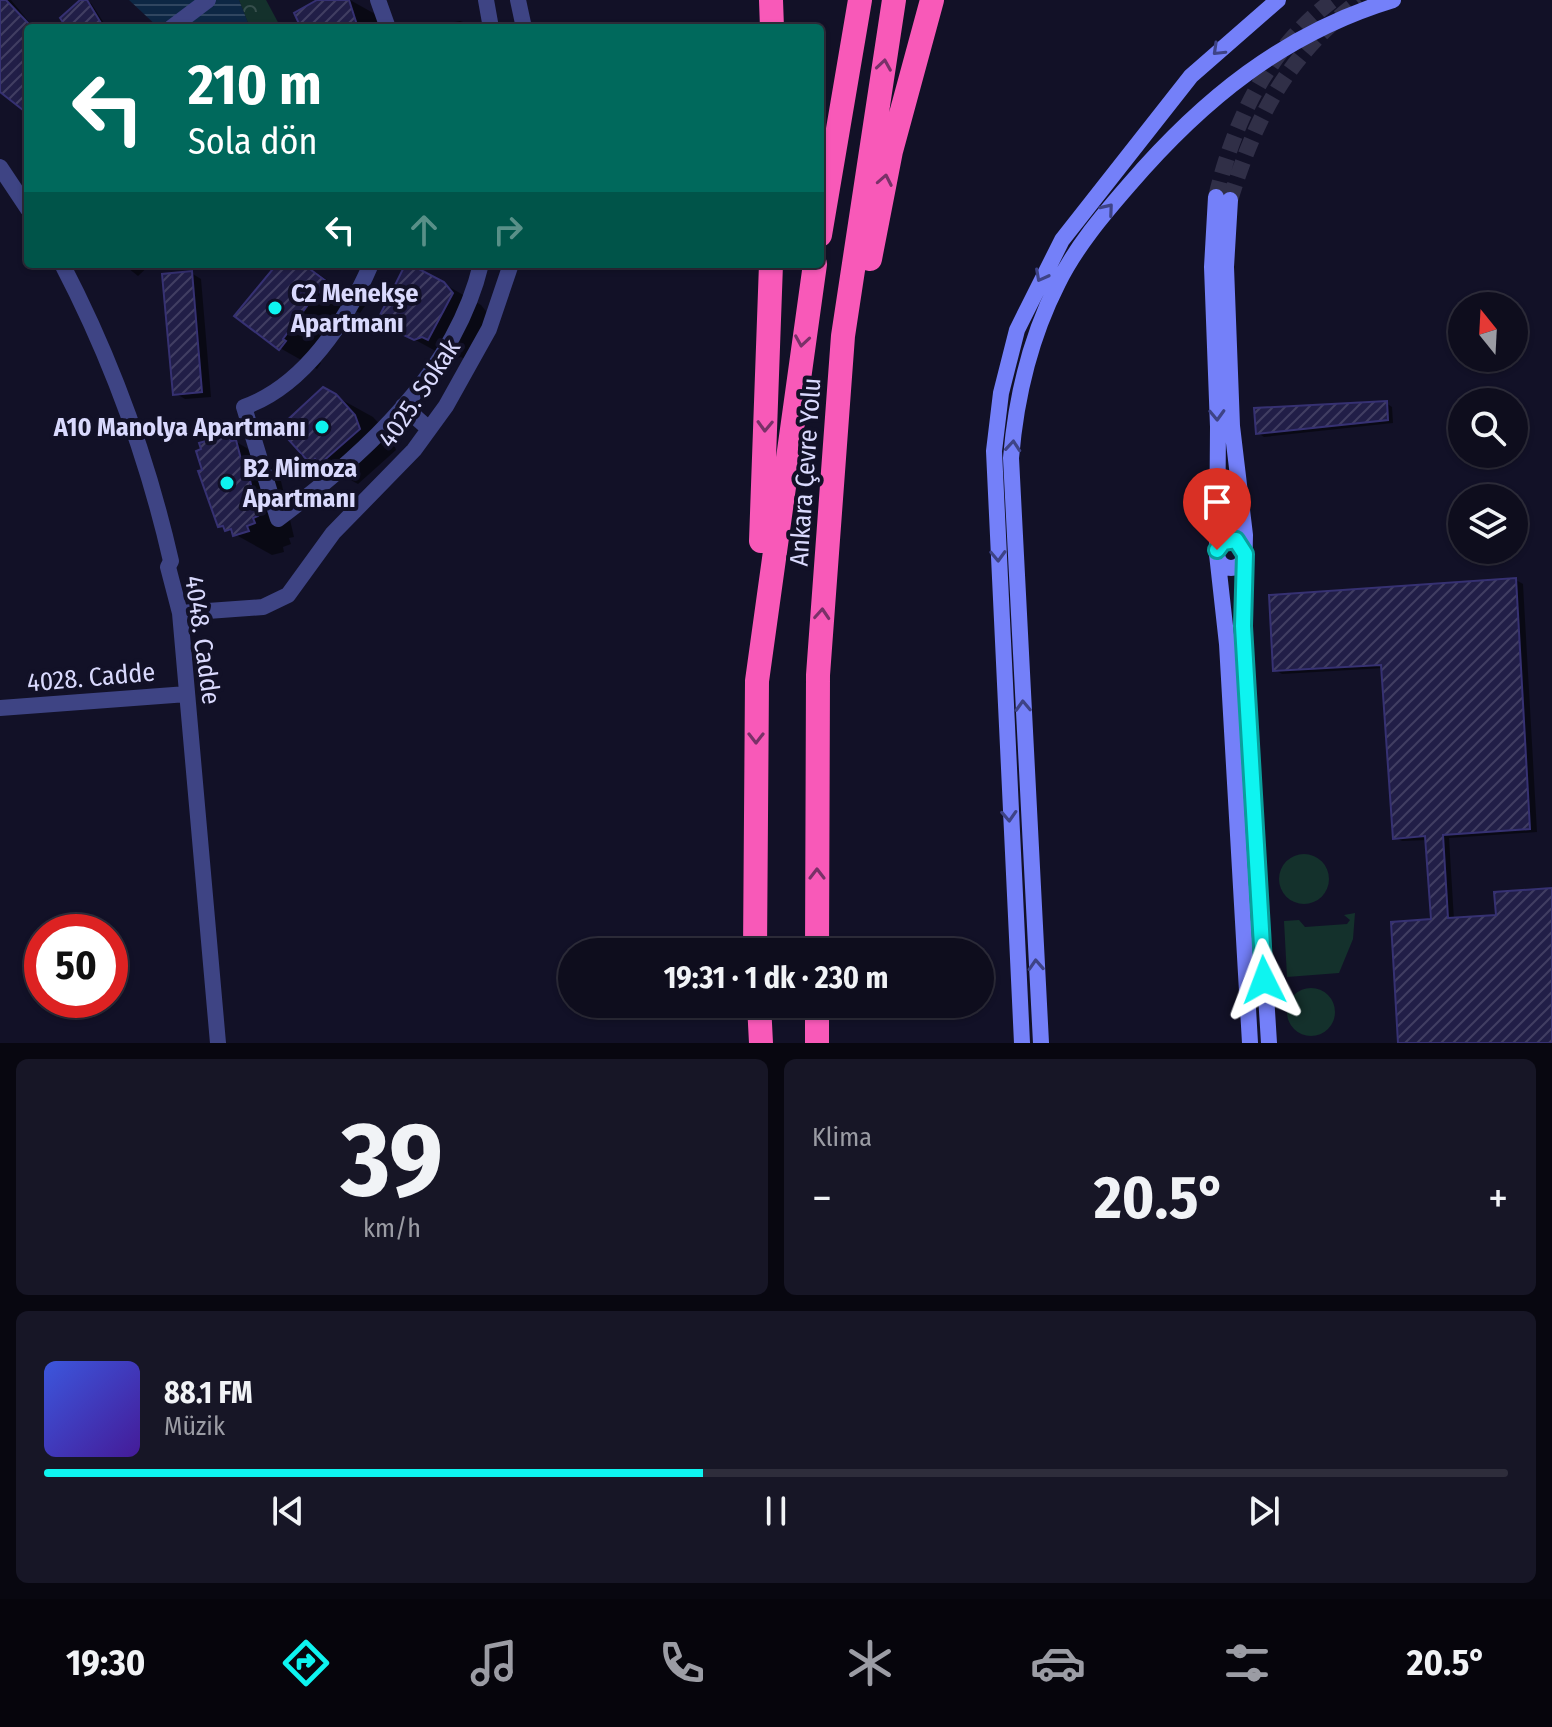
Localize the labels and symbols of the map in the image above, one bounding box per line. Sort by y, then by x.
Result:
one-way arrow [1213,41,1227,56]
one-way arrow [875,59,892,72]
one-way arrow [876,174,893,187]
one-way arrow [1098,204,1113,218]
one-way arrow [1035,268,1051,282]
place label: C2 Menekşe Apartmanı [290,278,418,339]
north arrow [1448,292,1528,372]
marker: C2 Menekşe Apartmanı [266,299,284,317]
street label: 4025. Sokak [372,332,467,453]
one-way arrow [795,334,812,348]
street label: Ankara Çevre Yolu [783,377,828,567]
one-way arrow [1209,409,1226,422]
place label: A10 Manolya Apartmanı [53,412,306,443]
marker: A10 Manolya Apartmanı [313,418,331,436]
one-way arrow [757,420,774,433]
one-way arrow [1004,439,1021,452]
place label: B2 Mimoza Apartmanı [242,453,357,514]
pin [1183,468,1251,550]
marker: B2 Mimoza Apartmanı [218,474,236,492]
one-way arrow [989,550,1006,563]
street label: 4048. Cadde [178,574,227,706]
one-way arrow [813,607,830,620]
street label: 4028. Cadde [26,656,156,699]
one-way arrow [1015,699,1032,712]
one-way arrow [747,732,765,745]
one-way arrow [1001,810,1018,823]
one-way arrow [808,867,826,880]
speed limit sign: 50 [24,914,128,1018]
position arrow [1222,938,1306,1022]
one-way arrow [1027,958,1044,971]

